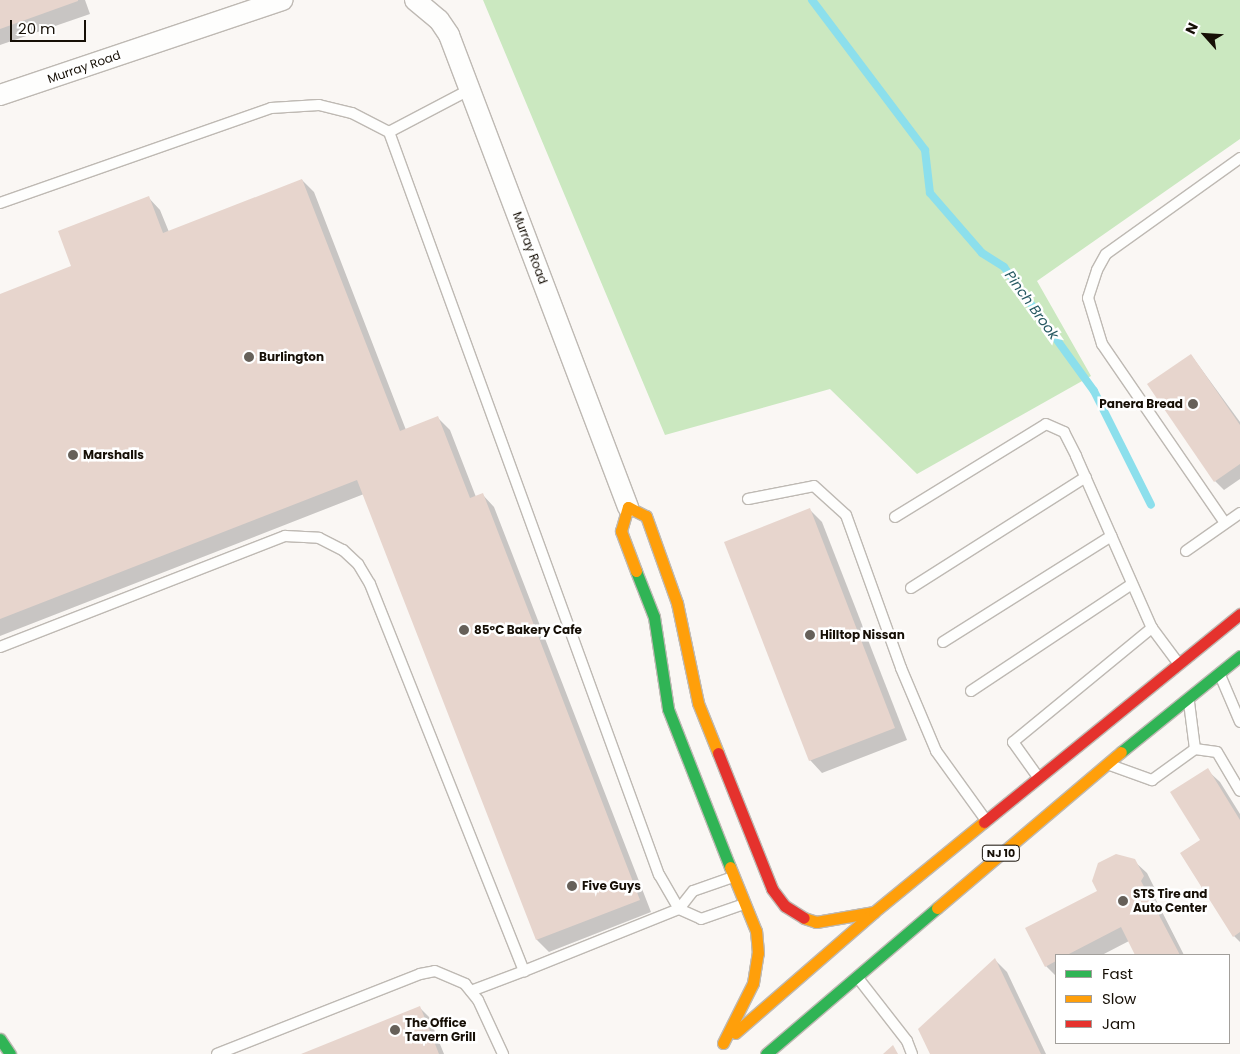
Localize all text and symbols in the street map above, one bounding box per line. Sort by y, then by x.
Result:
scale bar [12,10,89,42]
north arrow [1180,10,1230,60]
text: 20 m [18,18,56,39]
text: N [1180,19,1203,38]
street label: Murray Road [46,48,122,86]
street label: Murray Road [510,210,550,286]
water label: Pinch Brook [1001,267,1063,343]
place label: Burlington [259,350,324,364]
marker: Burlington [243,351,255,363]
place label: Panera Bread [1099,397,1183,411]
marker: Panera Bread [1187,398,1199,410]
place label: Marshalls [83,448,144,462]
marker: Marshalls [67,449,79,461]
place label: 85°C Bakery Cafe [474,623,582,637]
marker: 85°C Bakery Cafe [458,624,470,636]
place label: Hilltop Nissan [820,628,905,642]
marker: Hilltop Nissan [804,629,816,641]
road number: NJ 10 [981,844,1021,861]
place label: Five Guys [582,879,641,893]
marker: Five Guys [566,880,578,892]
place label: STS Tire and Auto Center [1133,887,1207,915]
marker: STS Tire and Auto Center [1117,895,1129,907]
legend [1055,954,1230,1044]
text: Fast [1102,963,1133,984]
text: Slow [1102,988,1136,1009]
text: Jam [1102,1013,1136,1034]
place label: The Office Tavern Grill [405,1016,476,1044]
marker: The Office Tavern Grill [389,1024,401,1036]

